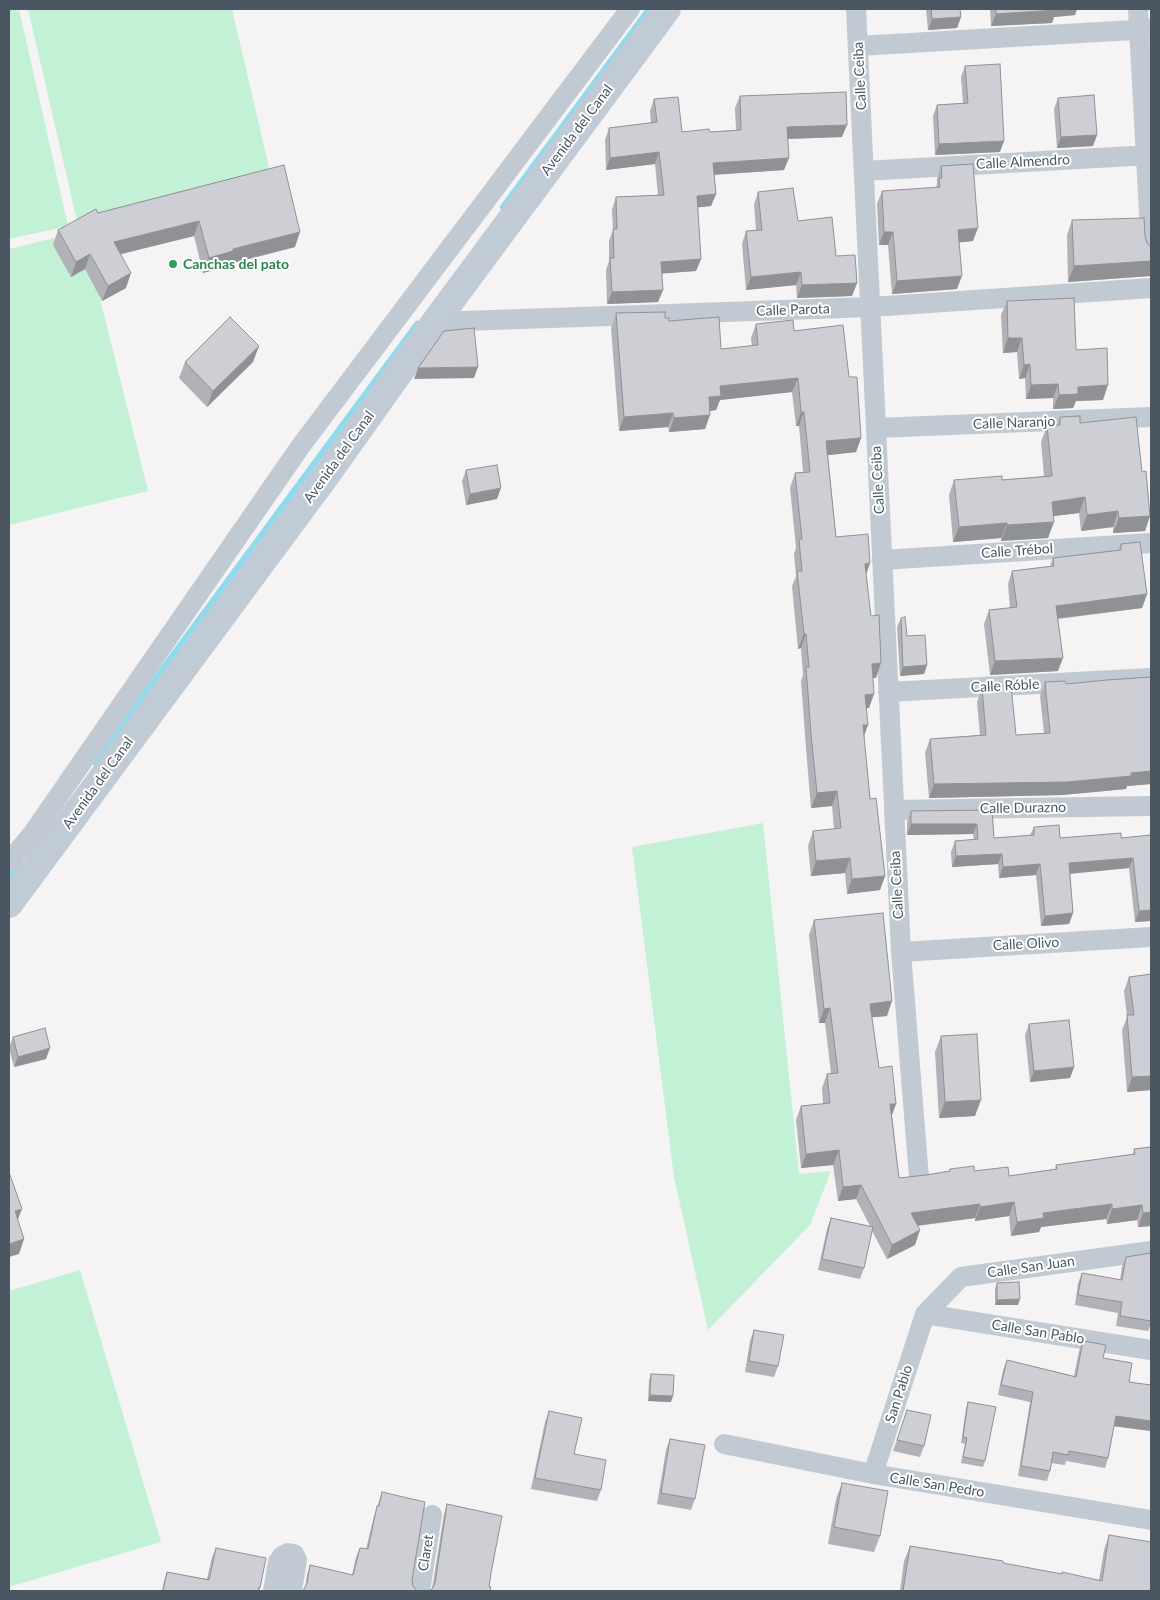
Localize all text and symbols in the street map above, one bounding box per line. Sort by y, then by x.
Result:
street label: Calle Ceiba [850,41,870,111]
street label: Avenida del Canal [537,81,617,179]
street label: Calle Almendro [976,151,1070,173]
place label: Canchas del pato [183,256,289,272]
marker: Canchas del pato [167,258,179,270]
street label: Calle Parota [756,300,830,320]
street label: Avenida del Canal [300,408,378,506]
street label: Calle Naranjo [973,413,1055,433]
street label: Calle Ceiba [868,445,888,515]
street label: Calle Trébol [981,540,1053,562]
street label: Calle Róble [970,676,1040,696]
street label: Avenida del Canal [59,734,137,832]
street label: Calle Durazno [980,799,1066,817]
street label: Calle Ceiba [887,850,907,920]
street label: Calle Olivo [992,934,1060,954]
street label: Calle San Juan [986,1253,1076,1281]
street label: Calle San Pablo [990,1316,1086,1348]
street label: San Pablo [882,1363,916,1425]
street label: Calle San Pedro [888,1469,986,1501]
street label: Claret [415,1534,437,1572]

